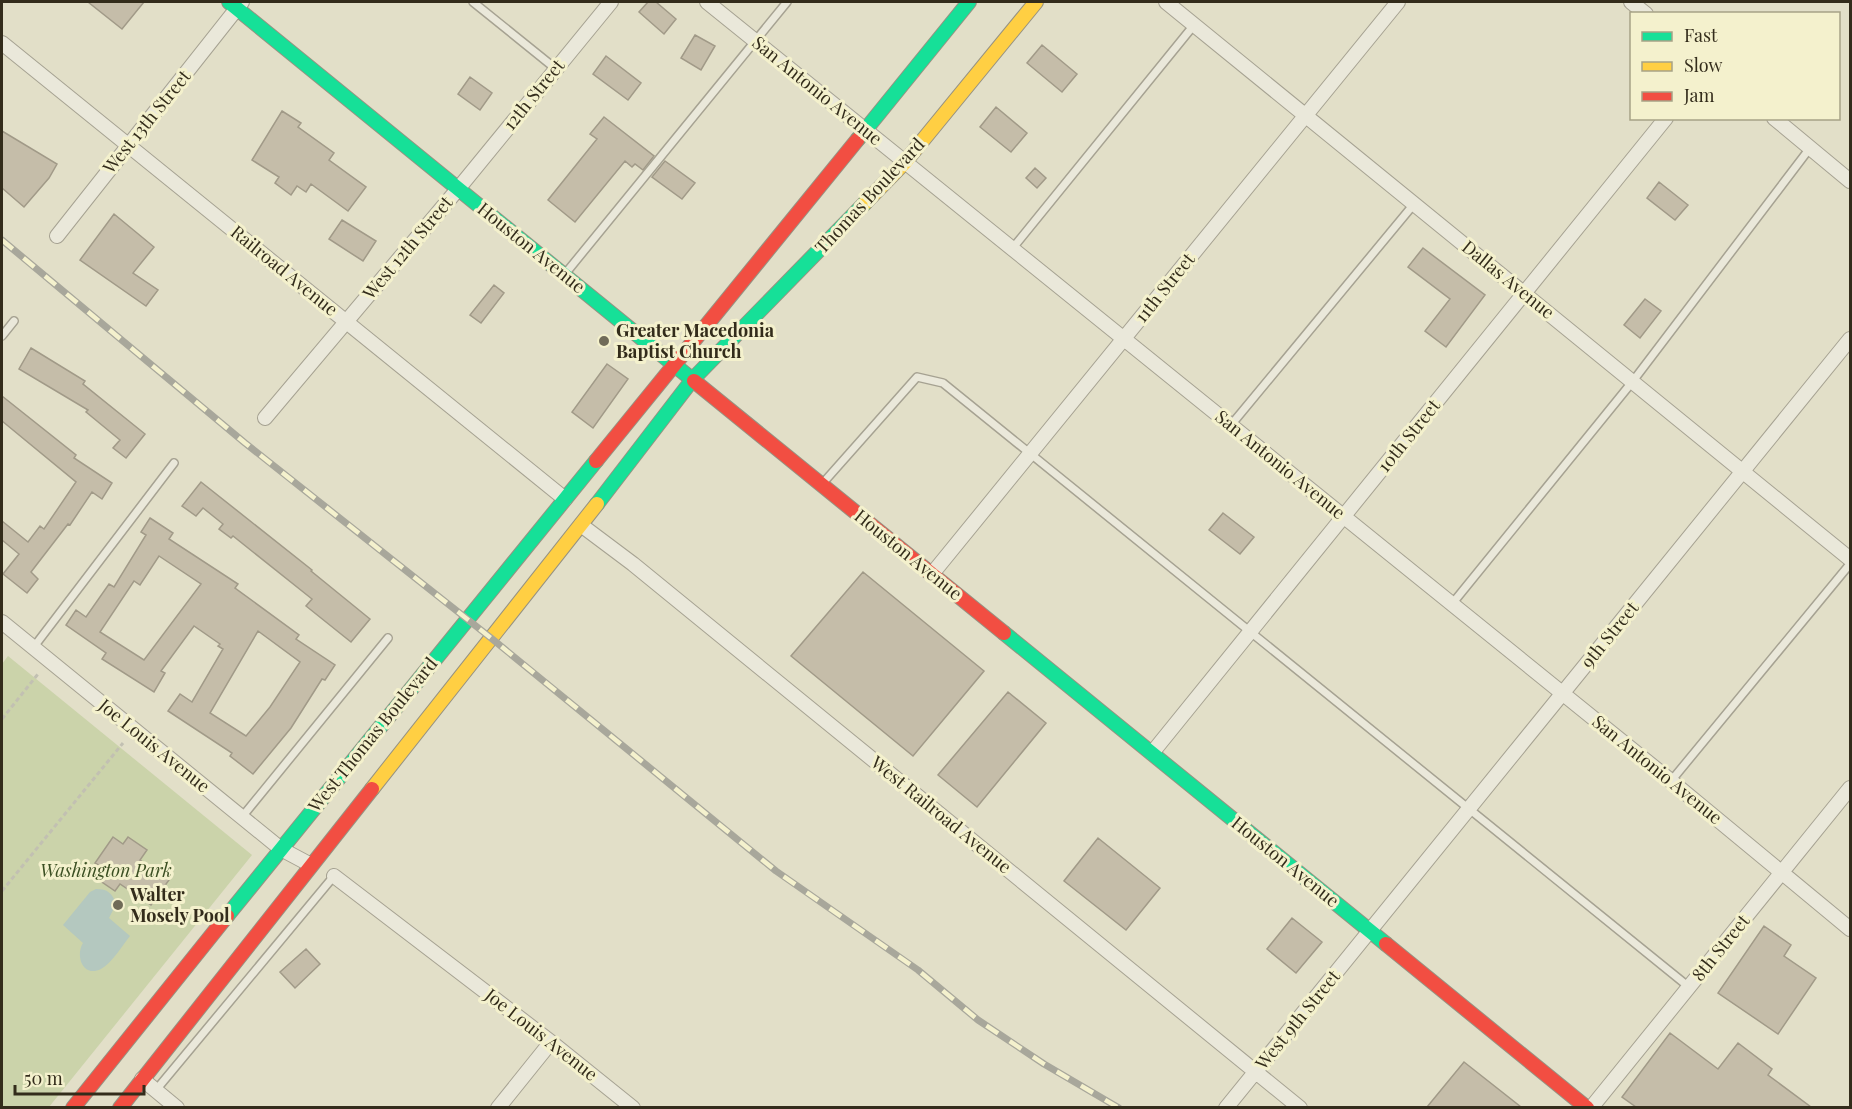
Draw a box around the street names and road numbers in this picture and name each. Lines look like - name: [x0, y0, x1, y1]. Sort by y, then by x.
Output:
- street label: San Antonio Avenue: [748, 30, 888, 150]
- street label: 12th Street: [497, 53, 570, 135]
- street label: West 13th Street: [96, 64, 196, 179]
- street label: Thomas Boulevard: [809, 132, 930, 258]
- street label: West 12th Street: [356, 190, 458, 305]
- street label: Houston Avenue: [473, 196, 590, 298]
- street label: Railroad Avenue: [226, 220, 343, 321]
- street label: Dallas Avenue: [1457, 235, 1560, 324]
- street label: 11th Street: [1129, 247, 1200, 327]
- street label: 10th Street: [1371, 393, 1445, 477]
- street label: San Antonio Avenue: [1211, 404, 1351, 524]
- street label: Houston Avenue: [850, 503, 967, 605]
- street label: 9th Street: [1575, 596, 1644, 673]
- street label: West Thomas Boulevard: [302, 652, 442, 818]
- street label: Joe Louis Avenue: [93, 692, 215, 797]
- street label: San Antonio Avenue: [1588, 709, 1728, 829]
- street label: West Railroad Avenue: [866, 750, 1017, 878]
- street label: Houston Avenue: [1227, 810, 1344, 912]
- street label: 8th Street: [1686, 909, 1755, 986]
- street label: West 9th Street: [1249, 964, 1345, 1075]
- street label: Joe Louis Avenue: [480, 982, 603, 1086]

